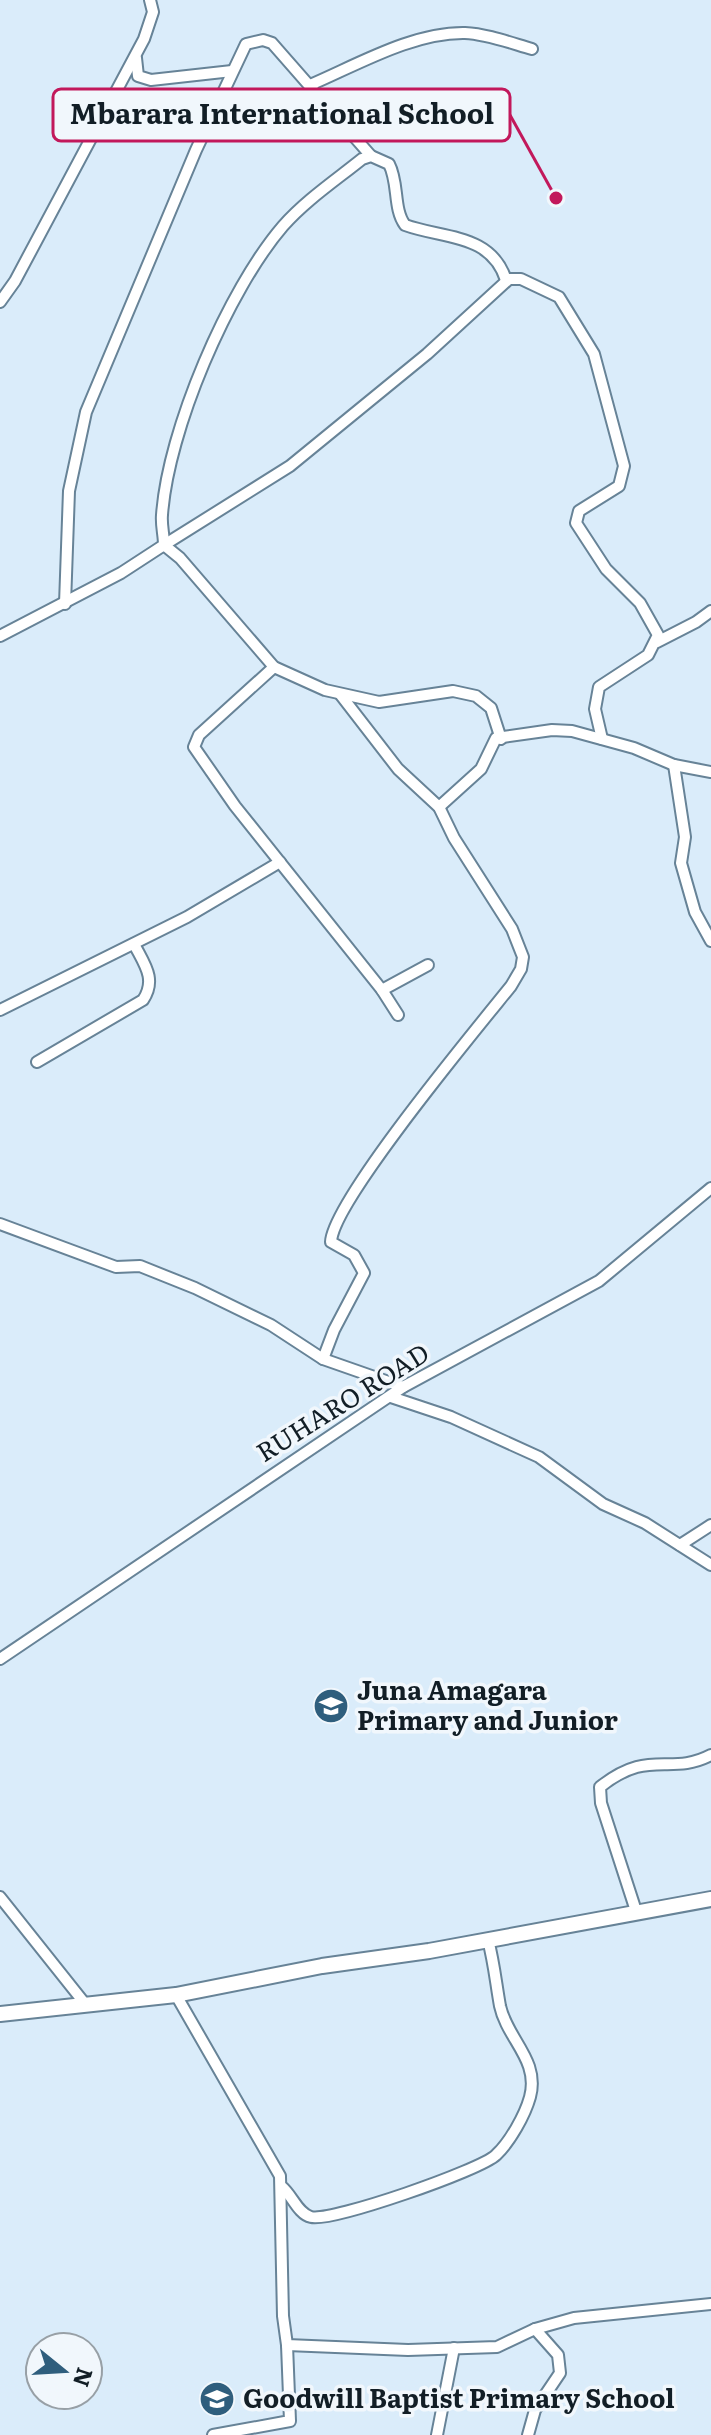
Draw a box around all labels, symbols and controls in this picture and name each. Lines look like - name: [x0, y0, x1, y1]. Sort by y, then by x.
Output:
- callout: Mbarara International School: [53, 89, 510, 141]
- text: Mbarara International School: [70, 91, 494, 133]
- street label: RUHARO ROAD: [248, 1332, 436, 1470]
- place label: Juna Amagara Primary and Junior: [357, 1669, 618, 1738]
- school or university icon: Juna Amagara Primary and Junior: [312, 1687, 350, 1725]
- north arrow: [24, 2331, 104, 2411]
- text: N: [66, 2364, 103, 2392]
- place label: Goodwill Baptist Primary School: [243, 2377, 675, 2416]
- school or university icon: Goodwill Baptist Primary School: [198, 2380, 236, 2418]

